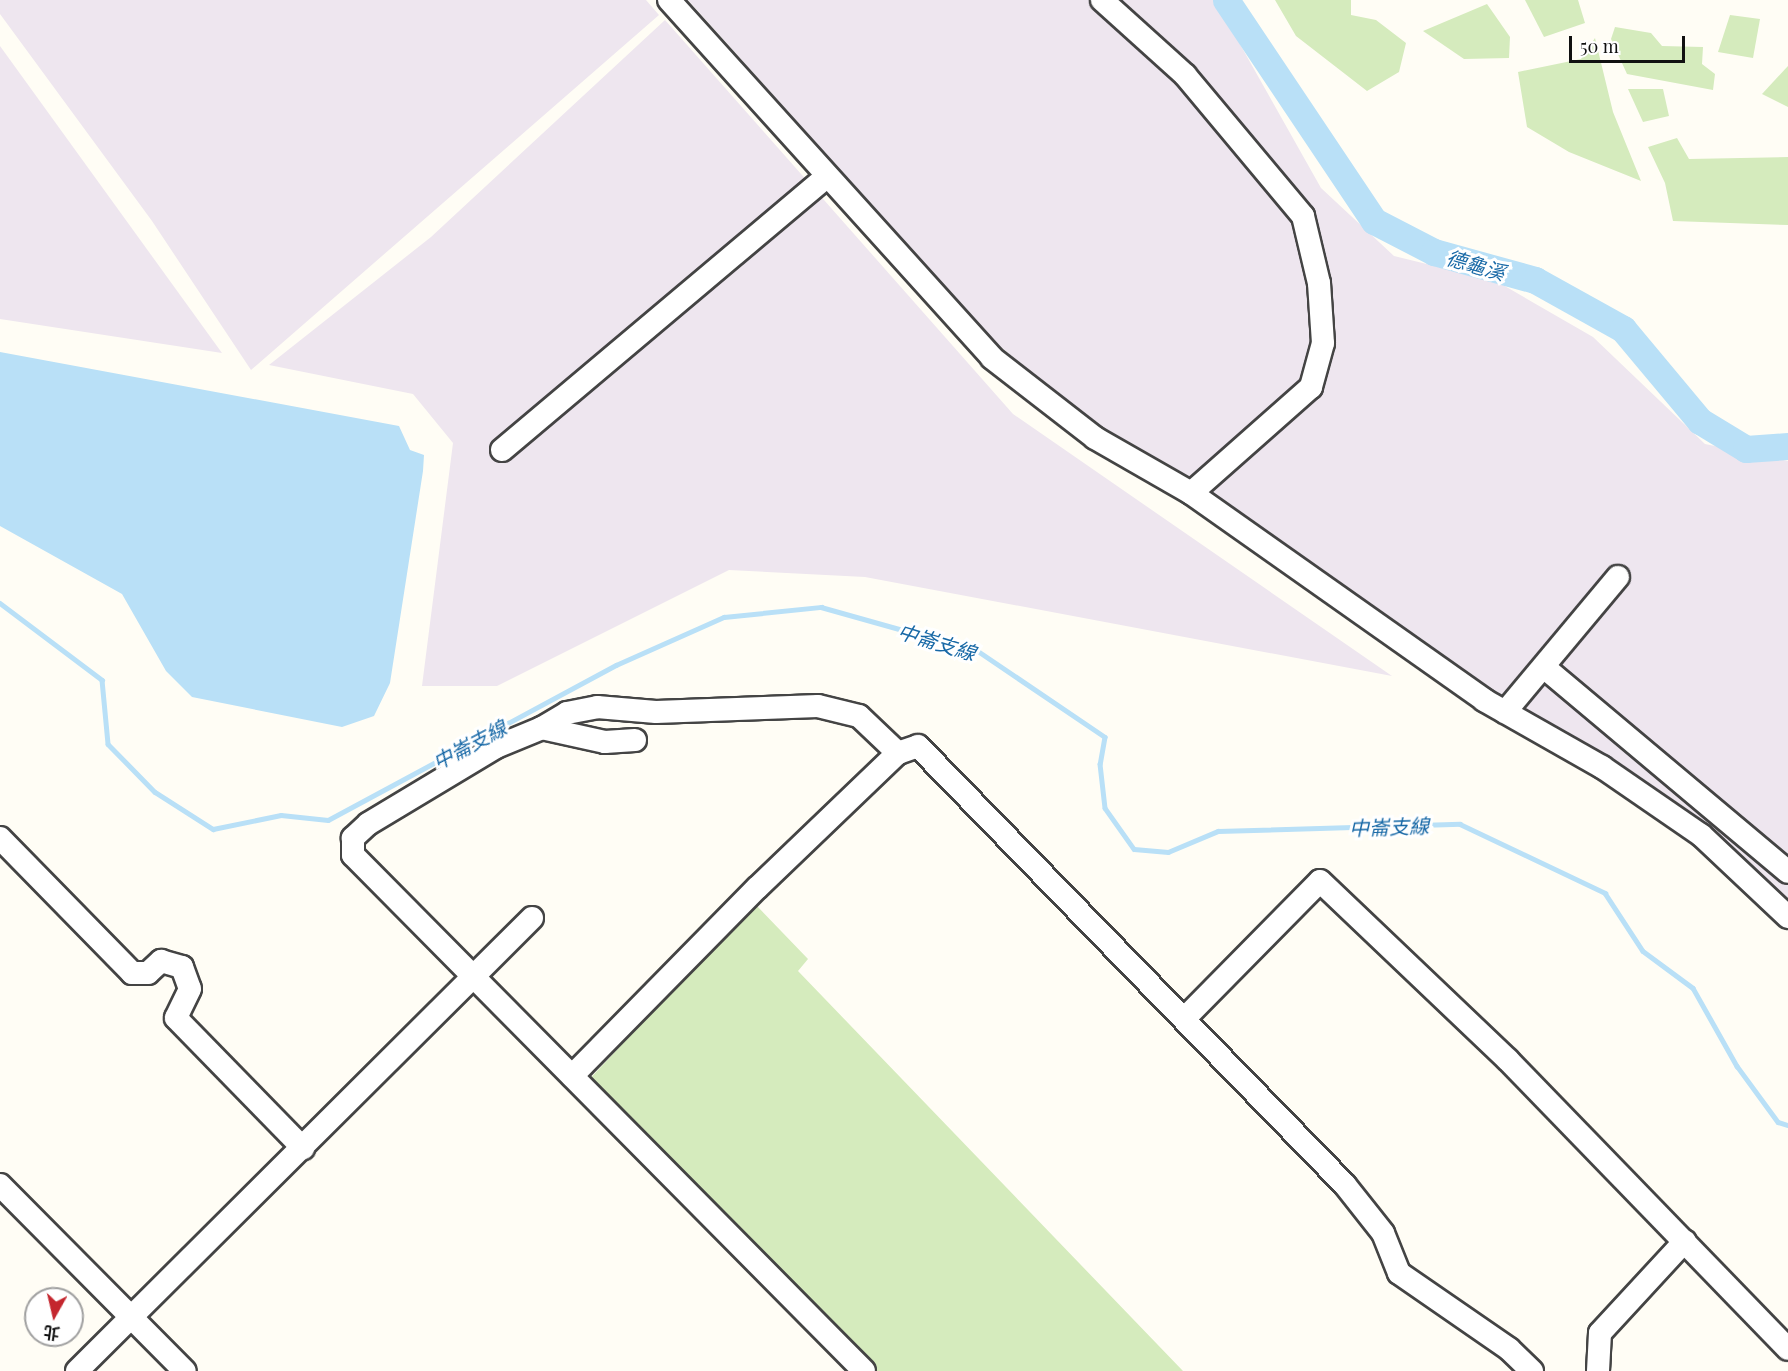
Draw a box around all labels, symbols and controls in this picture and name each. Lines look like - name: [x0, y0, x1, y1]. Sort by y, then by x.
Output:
- scale bar: [1572, 24, 1688, 62]
- text: 50 m: [1580, 34, 1619, 58]
- water label: 德龜溪: [1444, 244, 1508, 284]
- water label: 中崙支線: [895, 618, 979, 664]
- water label: 中崙支線: [428, 715, 510, 773]
- water label: 中崙支線: [1349, 813, 1429, 839]
- north arrow: [24, 1287, 84, 1347]
- text: 北: [42, 1322, 61, 1345]

